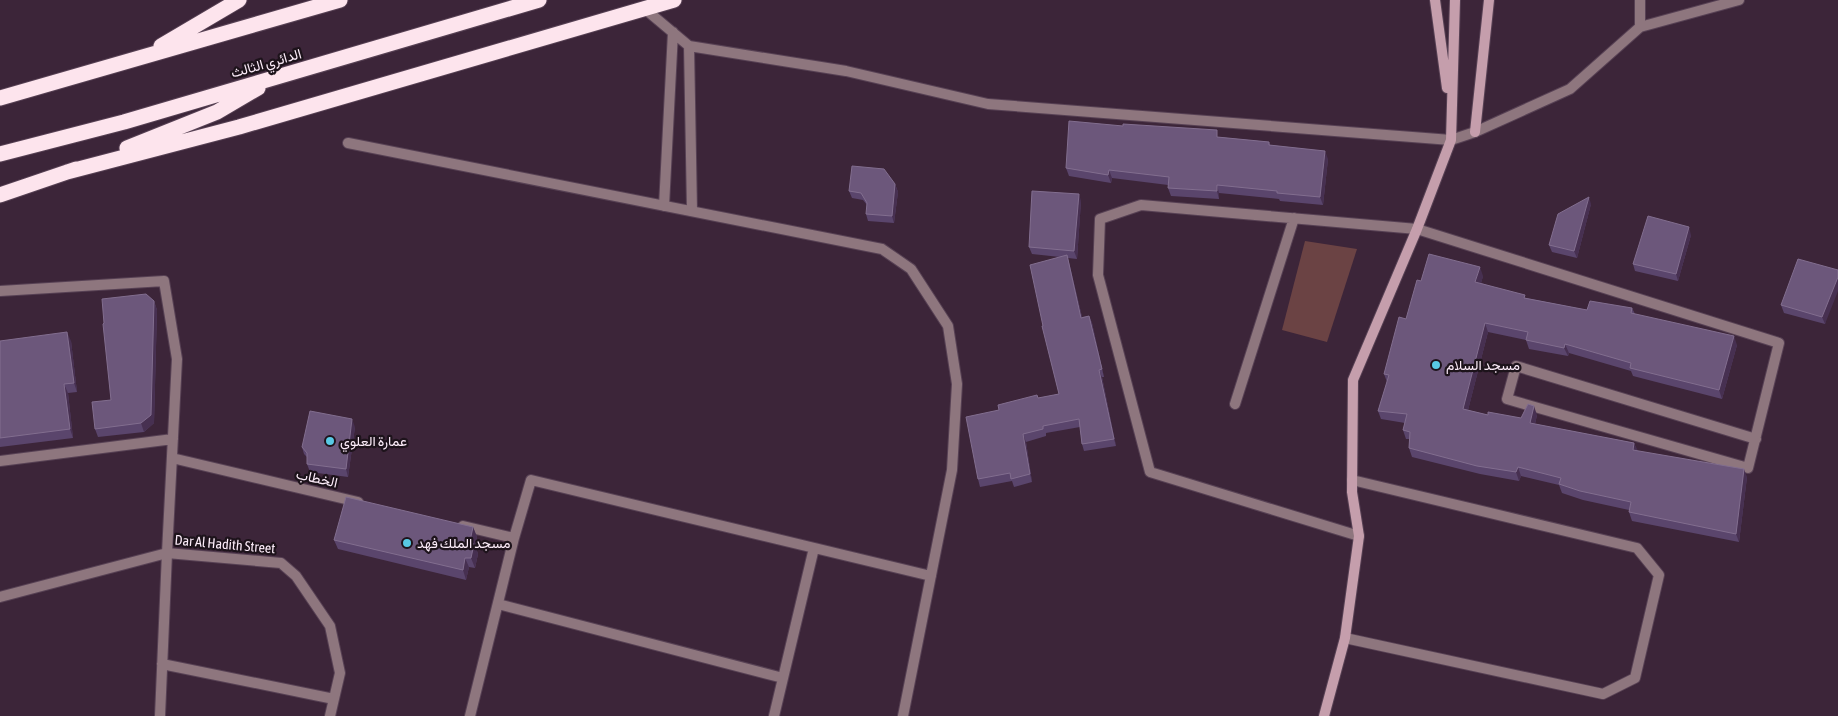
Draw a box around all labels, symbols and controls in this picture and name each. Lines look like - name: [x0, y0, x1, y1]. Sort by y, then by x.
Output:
- street label: الدائري الثالث: [229, 45, 304, 85]
- place label: مسجد السلام: [1446, 357, 1520, 374]
- marker: مسجد السلام: [1430, 359, 1442, 371]
- place label: عمارة العلوي: [340, 433, 407, 453]
- marker: عمارة العلوي: [324, 435, 336, 447]
- street label: الخطاب: [294, 465, 339, 492]
- street label: Dar Al Hadith Street: [174, 532, 276, 556]
- place label: مسجد الملك فهد: [417, 535, 510, 552]
- marker: مسجد الملك فهد: [401, 537, 413, 549]

